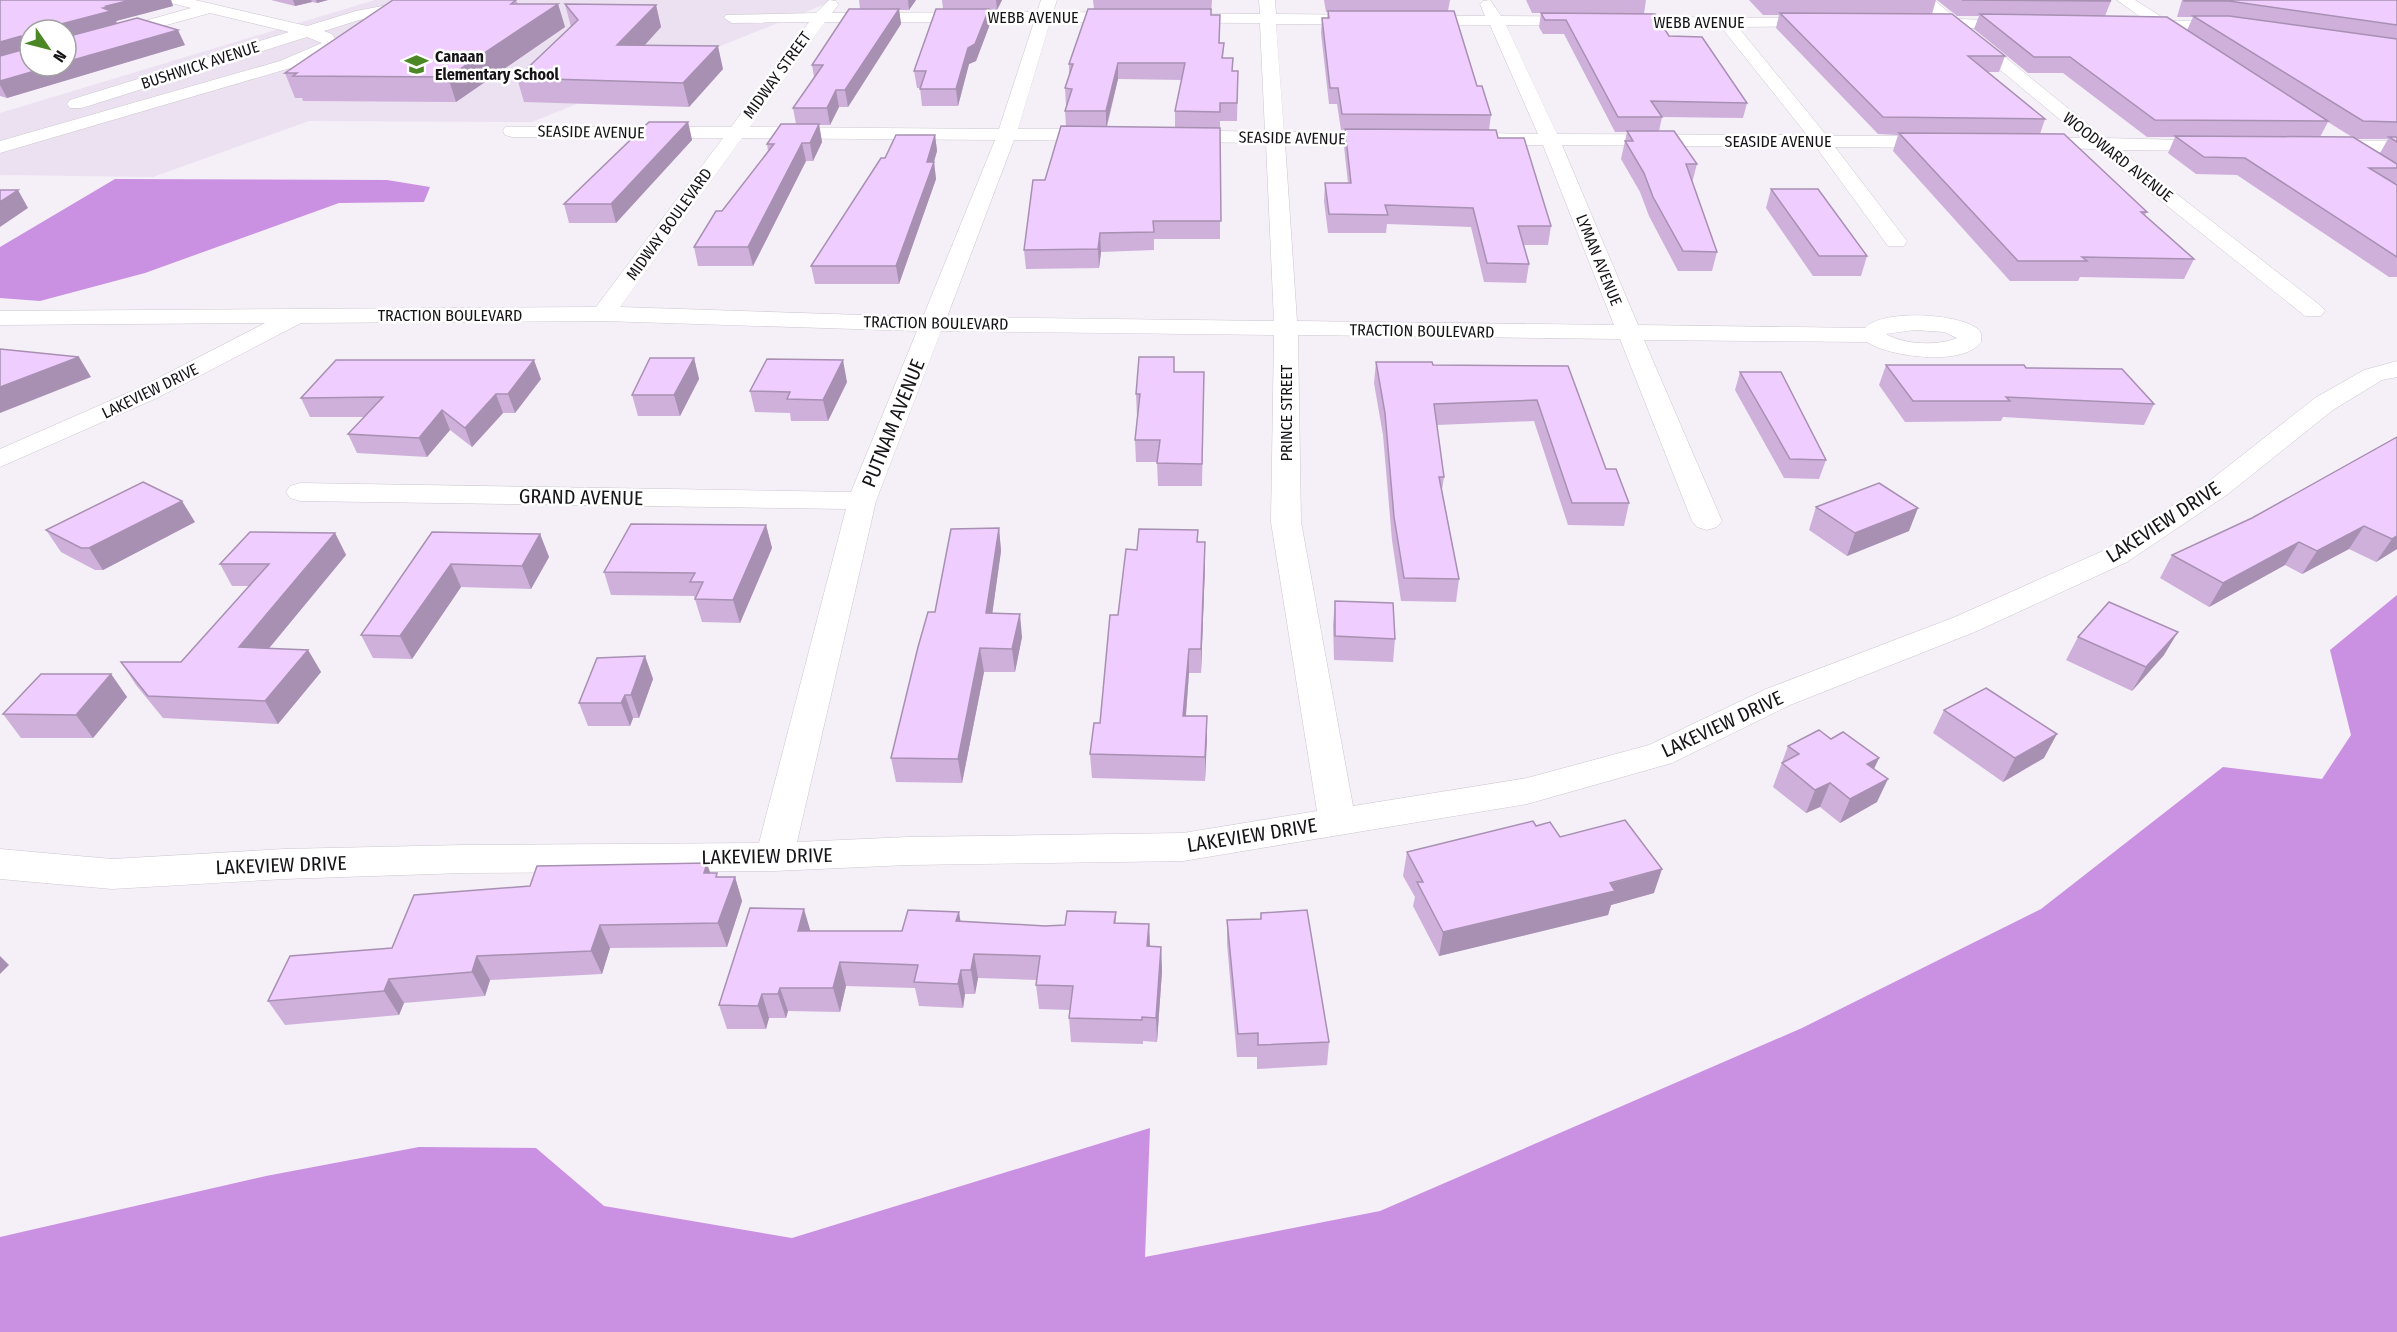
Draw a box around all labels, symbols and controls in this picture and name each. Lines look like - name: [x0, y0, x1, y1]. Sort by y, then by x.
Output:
- street label: WEBB AVENUE: [987, 8, 1079, 27]
- street label: WEBB AVENUE: [1653, 13, 1745, 32]
- north arrow: [18, 18, 78, 78]
- street label: MIDWAY STREET: [739, 28, 815, 122]
- street label: BUSHWICK AVENUE: [139, 37, 261, 93]
- text: N: [49, 47, 70, 66]
- place label: Canaan Elementary School: [435, 47, 560, 84]
- school or university icon: Canaan Elementary School: [404, 52, 430, 78]
- street label: WOODWARD AVENUE: [2059, 108, 2177, 206]
- street label: SEASIDE AVENUE: [537, 122, 645, 142]
- street label: SEASIDE AVENUE: [1238, 128, 1346, 148]
- street label: SEASIDE AVENUE: [1724, 132, 1832, 151]
- street label: MIDWAY BOULEVARD: [622, 164, 716, 284]
- street label: LYMAN AVENUE: [1572, 211, 1626, 309]
- street label: TRACTION BOULEVARD: [378, 306, 522, 325]
- street label: TRACTION BOULEVARD: [864, 312, 1008, 334]
- street label: TRACTION BOULEVARD: [1350, 320, 1494, 342]
- street label: PUTNAM AVENUE: [856, 355, 930, 491]
- street label: LAKEVIEW DRIVE: [99, 359, 201, 423]
- street label: PRINCE STREET: [1277, 364, 1296, 461]
- street label: LAKEVIEW DRIVE: [2101, 476, 2225, 568]
- street label: GRAND AVENUE: [519, 484, 643, 510]
- street label: LAKEVIEW DRIVE: [1658, 685, 1786, 763]
- street label: LAKEVIEW DRIVE: [1185, 813, 1319, 857]
- street label: LAKEVIEW DRIVE: [701, 843, 833, 869]
- street label: LAKEVIEW DRIVE: [215, 851, 347, 879]

